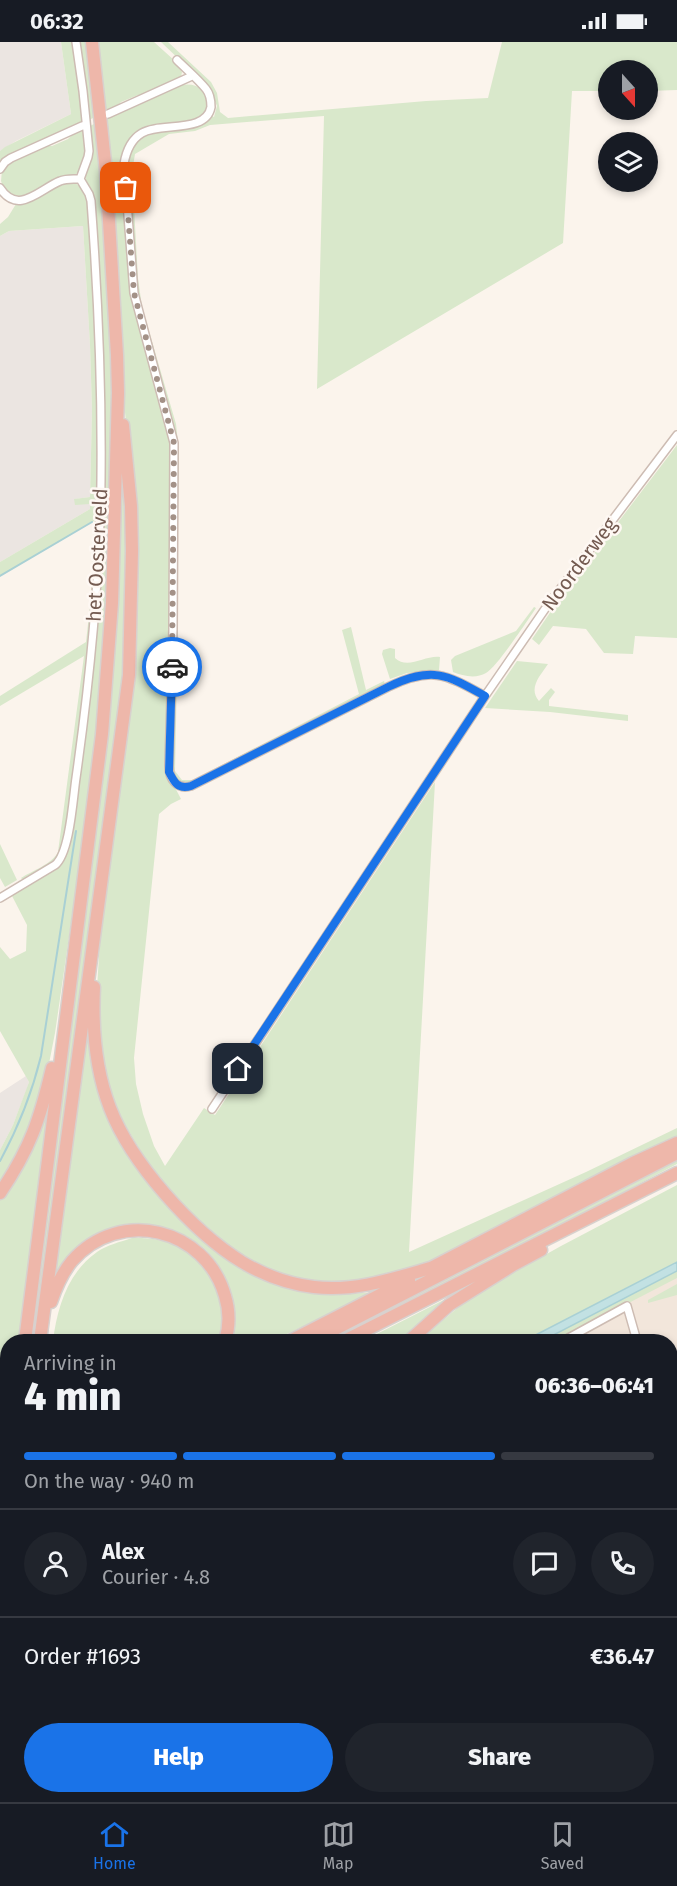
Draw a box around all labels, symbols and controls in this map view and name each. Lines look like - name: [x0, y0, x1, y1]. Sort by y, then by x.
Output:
- text: 06:32: [30, 8, 84, 35]
- north arrow: [598, 60, 658, 120]
- map controls: [598, 60, 658, 192]
- button: layers: [598, 132, 658, 192]
- pin: [100, 162, 151, 213]
- icon: bag: [109, 171, 142, 204]
- street label: het Oosterveld: [82, 488, 112, 622]
- street label: Noorderweg: [536, 512, 622, 615]
- courier: [142, 637, 202, 697]
- icon: car: [156, 651, 189, 684]
- pin: [212, 1043, 263, 1094]
- icon: home: [221, 1052, 254, 1085]
- text: Arriving in: [24, 1351, 117, 1375]
- text: 06:36–06:41: [535, 1372, 654, 1399]
- text: 4 min: [24, 1374, 122, 1420]
- text: On the way · 940 m: [24, 1469, 194, 1493]
- button: person: [24, 1532, 87, 1595]
- button: chat: [513, 1532, 576, 1595]
- button: phone: [591, 1532, 654, 1595]
- text: Alex: [102, 1538, 145, 1565]
- text: Courier · 4.8: [102, 1565, 210, 1589]
- text: Order #1693: [24, 1643, 141, 1670]
- text: €36.47: [590, 1643, 654, 1670]
- button: Help: [24, 1723, 333, 1792]
- button: Share: [345, 1723, 654, 1792]
- tab: Home: [93, 1818, 136, 1873]
- tab: Map: [322, 1818, 355, 1873]
- tab: Saved: [541, 1818, 584, 1873]

